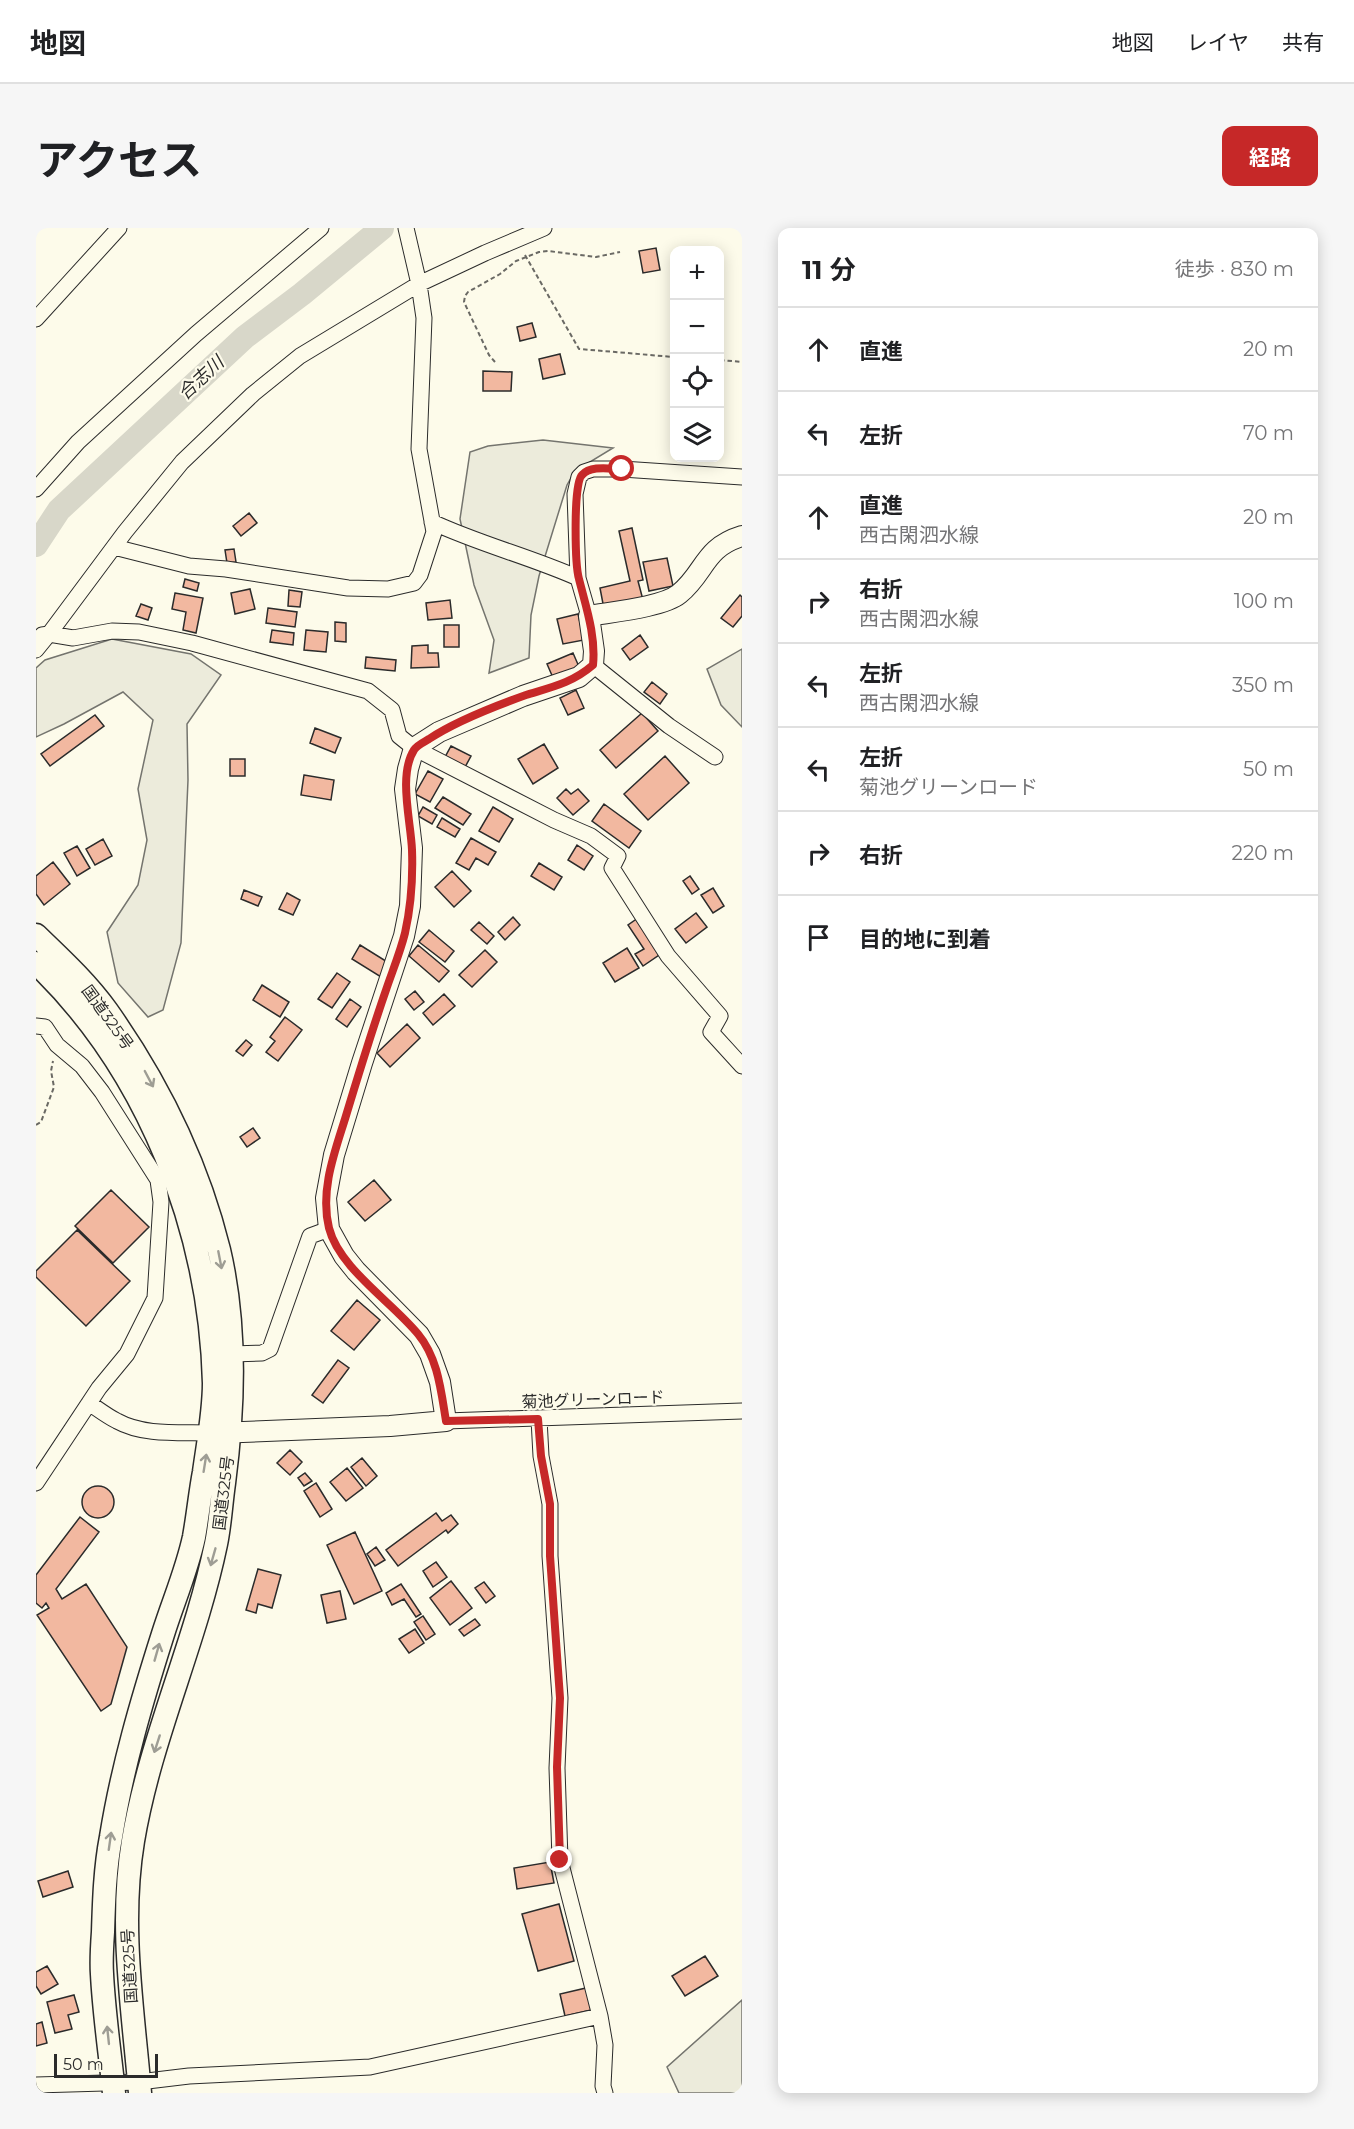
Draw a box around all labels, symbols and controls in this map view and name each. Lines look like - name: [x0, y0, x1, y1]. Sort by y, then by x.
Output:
- text: 地図: [30, 26, 86, 60]
- text: 地図: [1112, 30, 1154, 55]
- text: レイヤ: [1187, 30, 1249, 55]
- text: 共有: [1282, 30, 1324, 55]
- button: 経路: [1222, 126, 1318, 186]
- text: アクセス: [36, 134, 202, 186]
- map controls: [670, 246, 724, 462]
- button: +: [670, 246, 724, 300]
- text: 11 分: [802, 254, 856, 286]
- text: 徒歩 · 830 m: [1175, 257, 1294, 281]
- button: −: [670, 300, 724, 354]
- icon: ahead: [802, 333, 835, 366]
- text: 20 m: [1243, 337, 1294, 361]
- text: 直進: [859, 338, 903, 365]
- water label: 合志川: [174, 350, 230, 404]
- button: locate: [670, 354, 724, 408]
- button: layers: [670, 408, 724, 462]
- icon: left: [802, 417, 835, 450]
- text: 70 m: [1243, 421, 1294, 445]
- text: 左折: [859, 422, 903, 449]
- route start: [608, 455, 634, 481]
- text: 直進: [859, 492, 903, 519]
- icon: ahead: [802, 501, 835, 534]
- text: 20 m: [1243, 505, 1294, 529]
- text: 西古閑泗水線: [859, 523, 979, 547]
- text: 右折: [859, 576, 903, 603]
- icon: right: [802, 585, 835, 618]
- text: 100 m: [1234, 589, 1294, 613]
- text: 西古閑泗水線: [859, 607, 979, 631]
- text: 左折: [859, 660, 903, 687]
- icon: left: [802, 669, 835, 702]
- text: 350 m: [1232, 673, 1294, 697]
- text: 西古閑泗水線: [859, 691, 979, 715]
- text: 左折: [859, 744, 903, 771]
- icon: left: [802, 753, 835, 786]
- text: 50 m: [1243, 757, 1294, 781]
- text: 菊池グリーンロード: [859, 775, 1038, 799]
- icon: right: [802, 837, 835, 870]
- text: 220 m: [1232, 841, 1294, 865]
- text: 右折: [859, 842, 903, 869]
- icon: arrive: [802, 921, 835, 954]
- text: 目的地に到着: [859, 926, 991, 953]
- street label: 国道325号: [78, 981, 137, 1053]
- one-way arrow: [143, 1070, 155, 1087]
- one-way arrow: [215, 1249, 226, 1269]
- street label: 菊池グリーンロード: [521, 1388, 665, 1411]
- one-way arrow: [200, 1454, 211, 1473]
- street label: 国道325号: [209, 1455, 238, 1531]
- one-way arrow: [206, 1548, 218, 1567]
- one-way arrow: [152, 1643, 164, 1662]
- one-way arrow: [150, 1734, 161, 1753]
- one-way arrow: [105, 1831, 116, 1851]
- route end: [546, 1846, 572, 1872]
- street label: 国道325号: [118, 1928, 141, 2004]
- one-way arrow: [102, 2025, 113, 2045]
- scale bar: [54, 2051, 158, 2078]
- text: 50 m: [63, 2055, 104, 2074]

